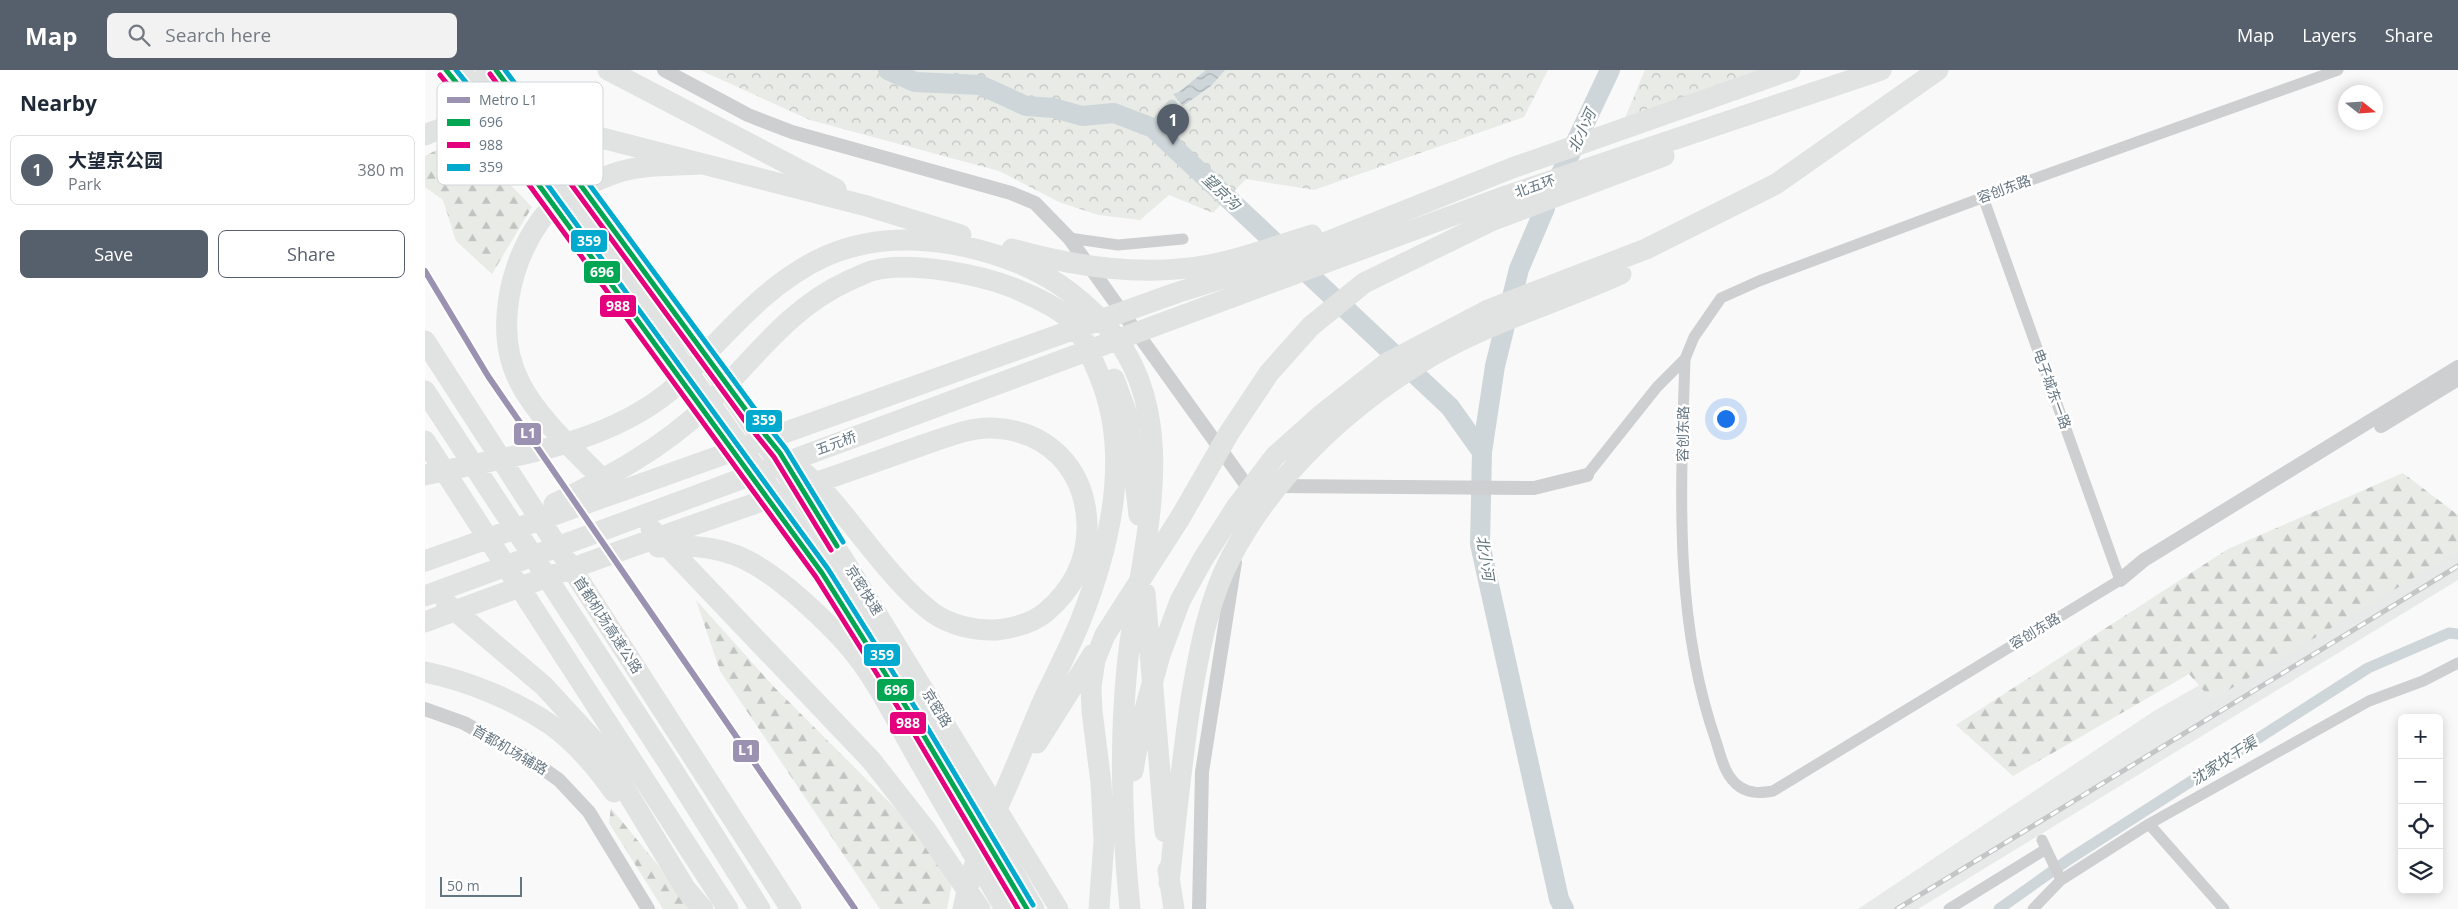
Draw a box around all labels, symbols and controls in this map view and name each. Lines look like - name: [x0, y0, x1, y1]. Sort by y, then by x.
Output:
- search box: [107, 13, 457, 58]
- text: Map: [25, 19, 77, 52]
- icon: search: [125, 21, 153, 49]
- text: Search here: [165, 22, 271, 48]
- text: Map: [2237, 23, 2274, 47]
- text: Layers: [2302, 23, 2357, 47]
- text: Share: [2385, 23, 2433, 47]
- legend: [437, 82, 603, 185]
- north arrow: [2338, 85, 2383, 130]
- text: Nearby: [20, 89, 97, 117]
- text: Metro L1: [479, 90, 538, 109]
- water label: 北小河: [1563, 103, 1601, 155]
- pin: 1: [1157, 104, 1189, 145]
- text: 696: [479, 112, 503, 131]
- text: 988: [479, 135, 503, 154]
- text: 大望京公园: [68, 147, 163, 173]
- text: 359: [479, 157, 503, 176]
- text: 1: [32, 159, 42, 181]
- text: 380 m: [358, 159, 404, 181]
- water label: 望京沟: [1198, 169, 1246, 215]
- street label: 北五环: [1512, 170, 1558, 201]
- street label: 容创东路: [1974, 170, 2033, 207]
- text: Park: [68, 173, 101, 195]
- line badge: 359: [570, 229, 608, 253]
- button: Save: [20, 230, 208, 278]
- button: Share: [218, 230, 405, 278]
- text: 359: [577, 231, 601, 250]
- line badge: 696: [583, 260, 621, 284]
- text: 696: [590, 262, 614, 281]
- line badge: 988: [599, 294, 637, 318]
- text: 988: [606, 296, 630, 315]
- street label: 电子城东一路: [2029, 346, 2076, 432]
- street label: 容创东路: [1673, 406, 1692, 462]
- your location: [1713, 406, 1739, 432]
- line badge: 359: [745, 409, 783, 433]
- text: 359: [752, 410, 776, 429]
- line badge: L1: [513, 422, 542, 446]
- text: L1: [520, 423, 536, 442]
- street label: 五元桥: [813, 426, 859, 459]
- water label: 北小河: [1473, 534, 1500, 585]
- street label: 京密快速: [842, 561, 887, 619]
- street label: 首都机场高速公路: [570, 573, 647, 677]
- street label: 容创东路: [2006, 608, 2064, 653]
- line badge: 359: [863, 643, 901, 667]
- text: 359: [870, 645, 894, 664]
- line badge: 696: [876, 678, 915, 702]
- text: 696: [884, 680, 908, 699]
- street label: 京密路: [918, 685, 957, 731]
- line badge: 988: [889, 711, 927, 735]
- text: 988: [896, 713, 920, 732]
- map controls: [2398, 714, 2443, 894]
- button: +: [2398, 714, 2443, 759]
- street label: 首都机场辅路: [469, 720, 551, 779]
- water label: 沈家坟干渠: [2187, 730, 2262, 789]
- line badge: L1: [732, 739, 760, 763]
- text: L1: [738, 740, 754, 759]
- button: −: [2398, 759, 2443, 804]
- button: locate: [2398, 804, 2443, 849]
- button: layers: [2398, 849, 2443, 894]
- scale bar: [440, 874, 523, 897]
- text: 50 m: [447, 876, 480, 895]

